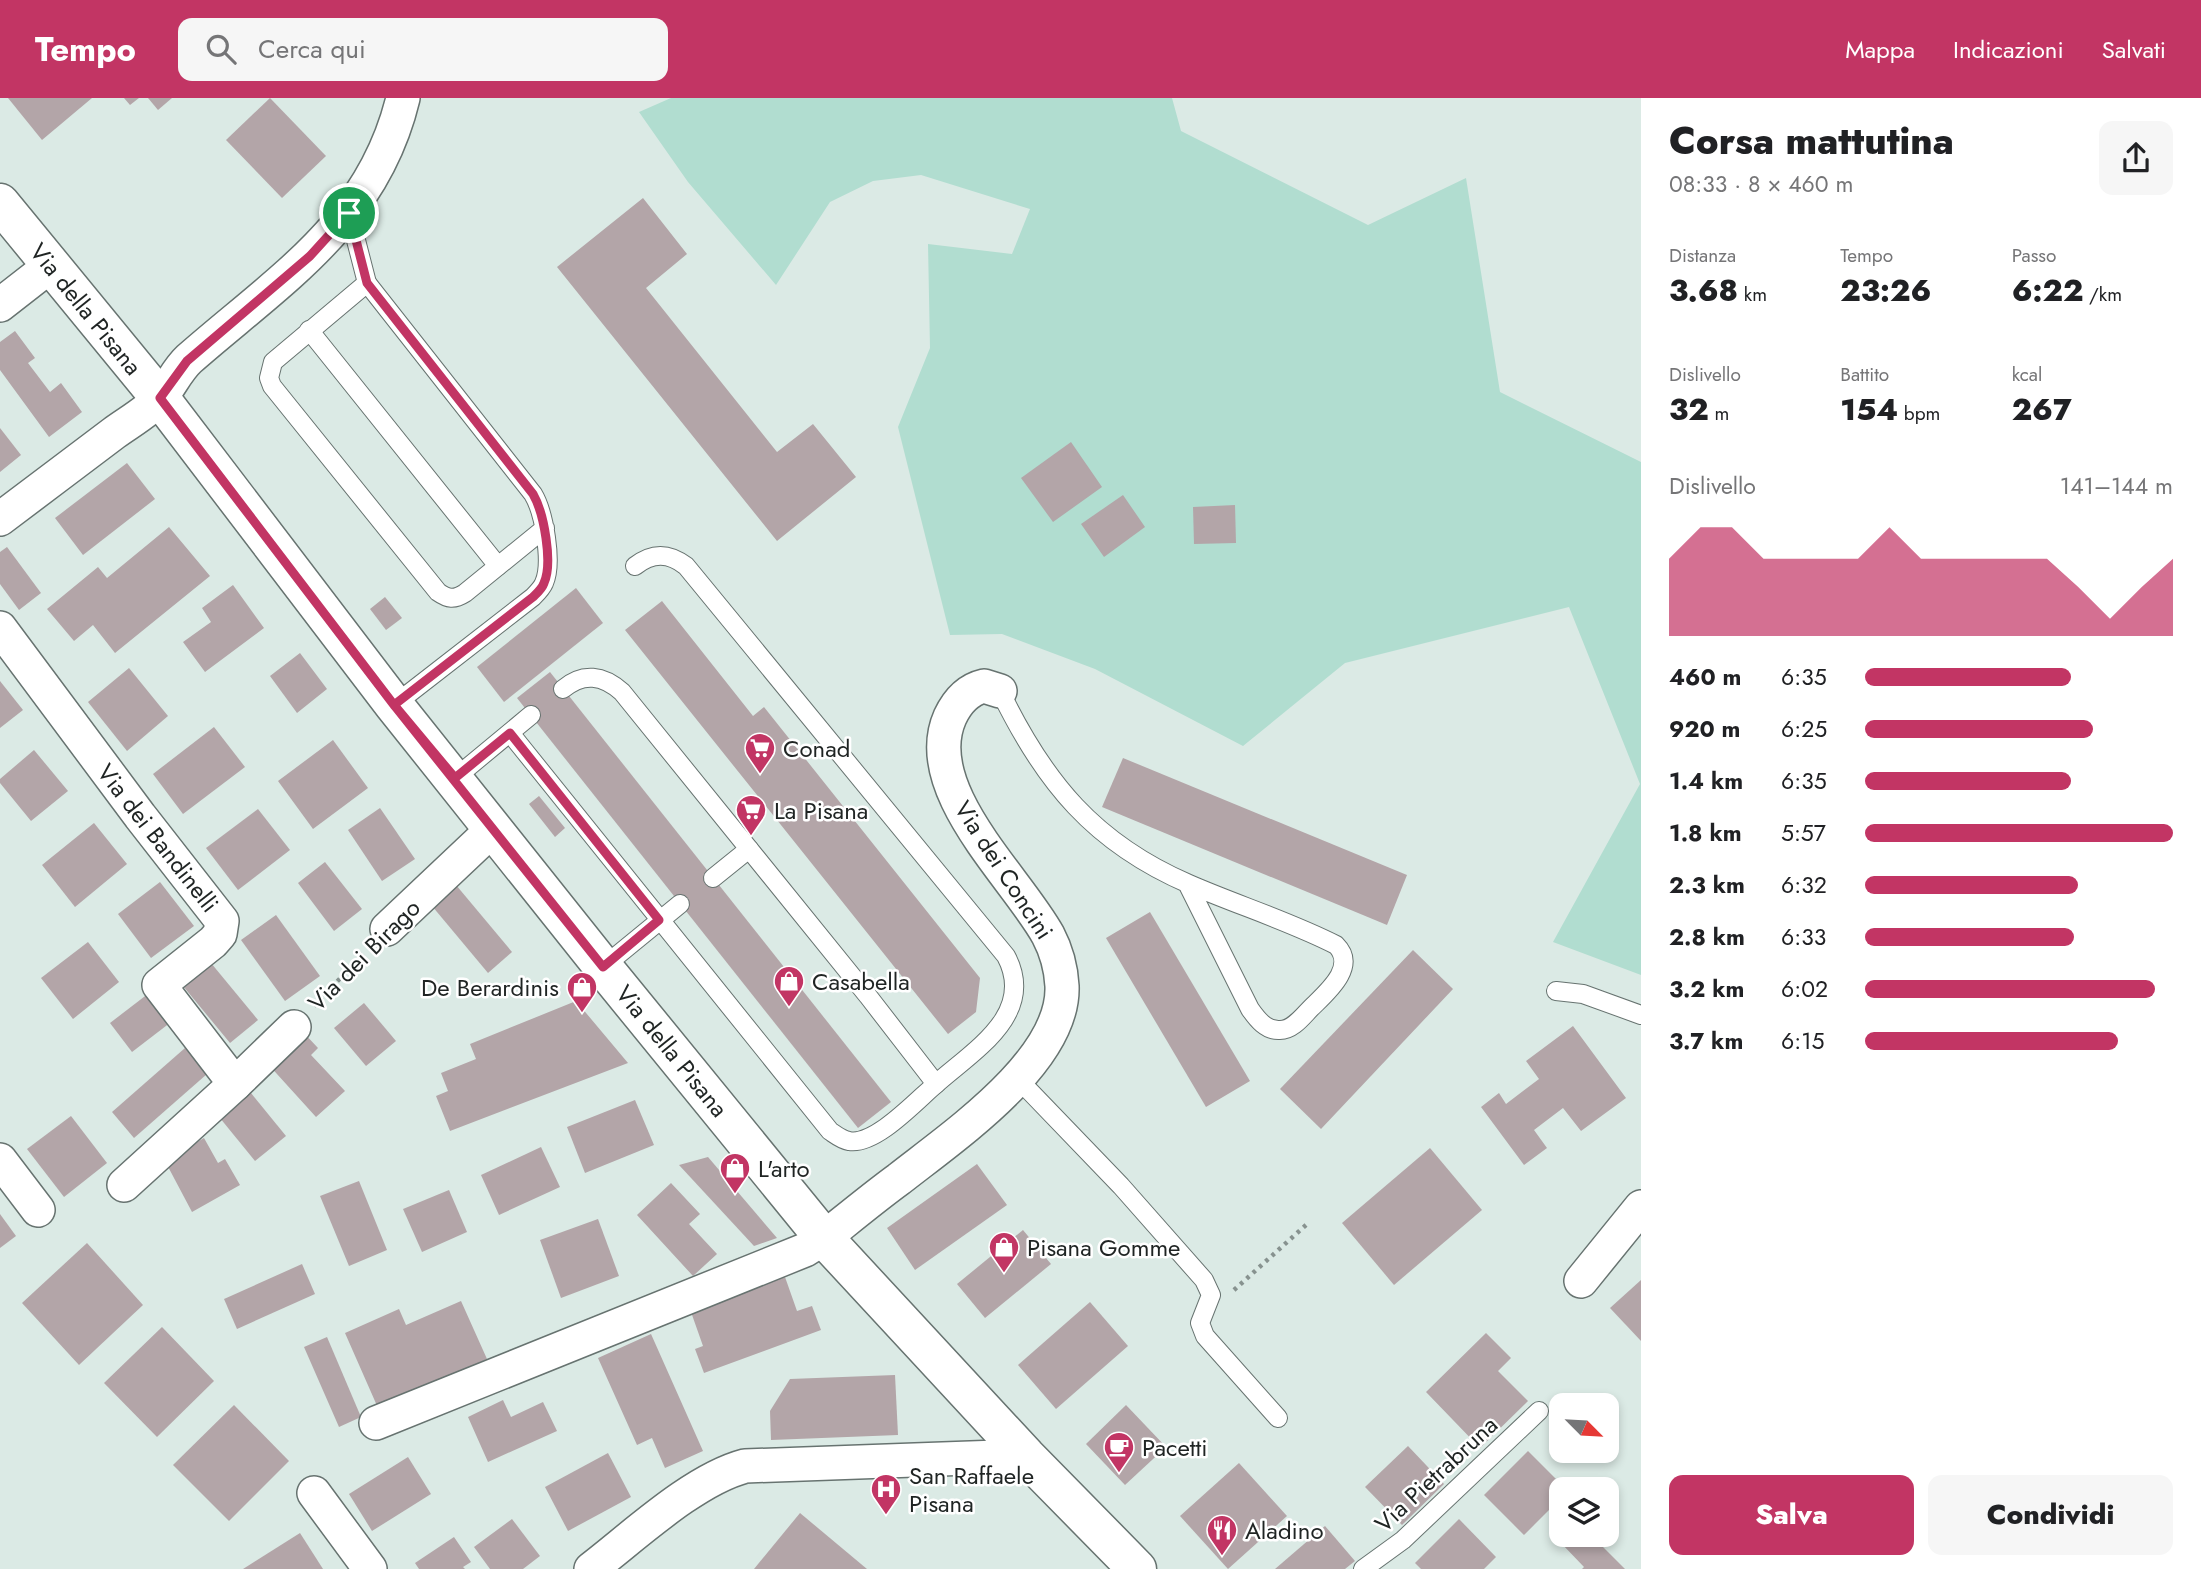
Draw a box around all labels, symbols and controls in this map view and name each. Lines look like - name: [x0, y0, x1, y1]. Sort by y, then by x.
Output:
- search box: [178, 18, 668, 81]
- text: Tempo: [35, 26, 136, 73]
- icon: search: [202, 30, 240, 68]
- text: Cerca qui: [258, 30, 366, 68]
- text: Mappa: [1845, 32, 1915, 67]
- text: Indicazioni: [1953, 32, 2064, 67]
- text: Salvati: [2102, 32, 2166, 67]
- text: Corsa mattutina: [1669, 113, 1954, 168]
- button: share: [2099, 121, 2173, 195]
- text: 08:33 · 8 × 460 m: [1669, 167, 1853, 201]
- pin: [319, 183, 379, 243]
- icon: arrive: [330, 194, 368, 232]
- street label: Via della Pisana: [22, 235, 150, 383]
- text: Distanza: [1669, 242, 1736, 269]
- text: Tempo: [1840, 242, 1893, 269]
- text: Passo: [2012, 242, 2056, 269]
- text: 3.68: [1669, 269, 1738, 312]
- text: 23:26: [1840, 269, 1931, 312]
- text: 6:22: [2012, 269, 2083, 312]
- text: km: [1738, 281, 1767, 308]
- text: /km: [2083, 281, 2122, 308]
- text: Dislivello: [1669, 361, 1741, 388]
- text: Battito: [1840, 361, 1889, 388]
- text: kcal: [2012, 361, 2042, 388]
- text: 32: [1669, 388, 1709, 431]
- text: 154: [1840, 388, 1898, 431]
- text: 267: [2012, 388, 2072, 431]
- text: m: [1709, 400, 1729, 427]
- text: bpm: [1898, 400, 1940, 427]
- text: Dislivello: [1669, 469, 1756, 503]
- text: 141–144 m: [2060, 469, 2173, 503]
- text: 460 m: [1669, 660, 1741, 694]
- text: 6:35: [1781, 660, 1827, 694]
- text: 920 m: [1669, 712, 1740, 746]
- text: 6:25: [1781, 712, 1827, 746]
- supermarket icon: Conad: [743, 731, 777, 775]
- place label: Conad: [783, 731, 850, 766]
- street label: Via dei Bandinelli: [89, 756, 227, 920]
- text: 1.4 km: [1669, 764, 1743, 798]
- text: 6:35: [1781, 764, 1827, 798]
- supermarket icon: La Pisana: [734, 793, 768, 837]
- place label: La Pisana: [774, 793, 868, 828]
- street label: Via dei Concini: [946, 794, 1062, 946]
- text: 1.8 km: [1669, 816, 1742, 850]
- text: 5:57: [1781, 816, 1826, 850]
- text: 2.3 km: [1669, 868, 1745, 902]
- text: 6:32: [1781, 868, 1827, 902]
- street label: Via dei Birago: [300, 891, 428, 1019]
- text: 2.8 km: [1669, 920, 1745, 954]
- text: 6:33: [1781, 920, 1826, 954]
- shop icon: Casabella: [772, 964, 806, 1008]
- place label: Casabella: [812, 964, 910, 999]
- place label: De Berardinis: [421, 970, 559, 1005]
- shop icon: De Berardinis: [565, 970, 599, 1014]
- text: 3.2 km: [1669, 972, 1744, 1006]
- text: 6:02: [1781, 972, 1828, 1006]
- street label: Via della Pisana: [608, 977, 736, 1125]
- text: 3.7 km: [1669, 1024, 1743, 1058]
- text: 6:15: [1781, 1024, 1824, 1058]
- shop icon: L'arto: [718, 1151, 752, 1195]
- place label: L'arto: [758, 1151, 810, 1186]
- shop icon: Pisana Gomme: [987, 1230, 1021, 1274]
- place label: Pisana Gomme: [1027, 1230, 1180, 1265]
- north arrow: [1549, 1393, 1619, 1463]
- map controls: [1549, 1393, 1619, 1547]
- street label: Via Pietrabruna: [1367, 1408, 1505, 1540]
- cafe icon: Pacetti: [1102, 1430, 1136, 1474]
- place label: Pacetti: [1142, 1430, 1208, 1465]
- place label: San Raffaele Pisana: [909, 1458, 1034, 1521]
- hospital icon: San Raffaele Pisana: [869, 1472, 903, 1516]
- button: Salva: [1669, 1475, 1914, 1555]
- button: Condividi: [1928, 1475, 2173, 1555]
- button: layers: [1549, 1477, 1619, 1547]
- restaurant icon: Aladino: [1205, 1513, 1239, 1557]
- place label: Aladino: [1245, 1513, 1324, 1548]

